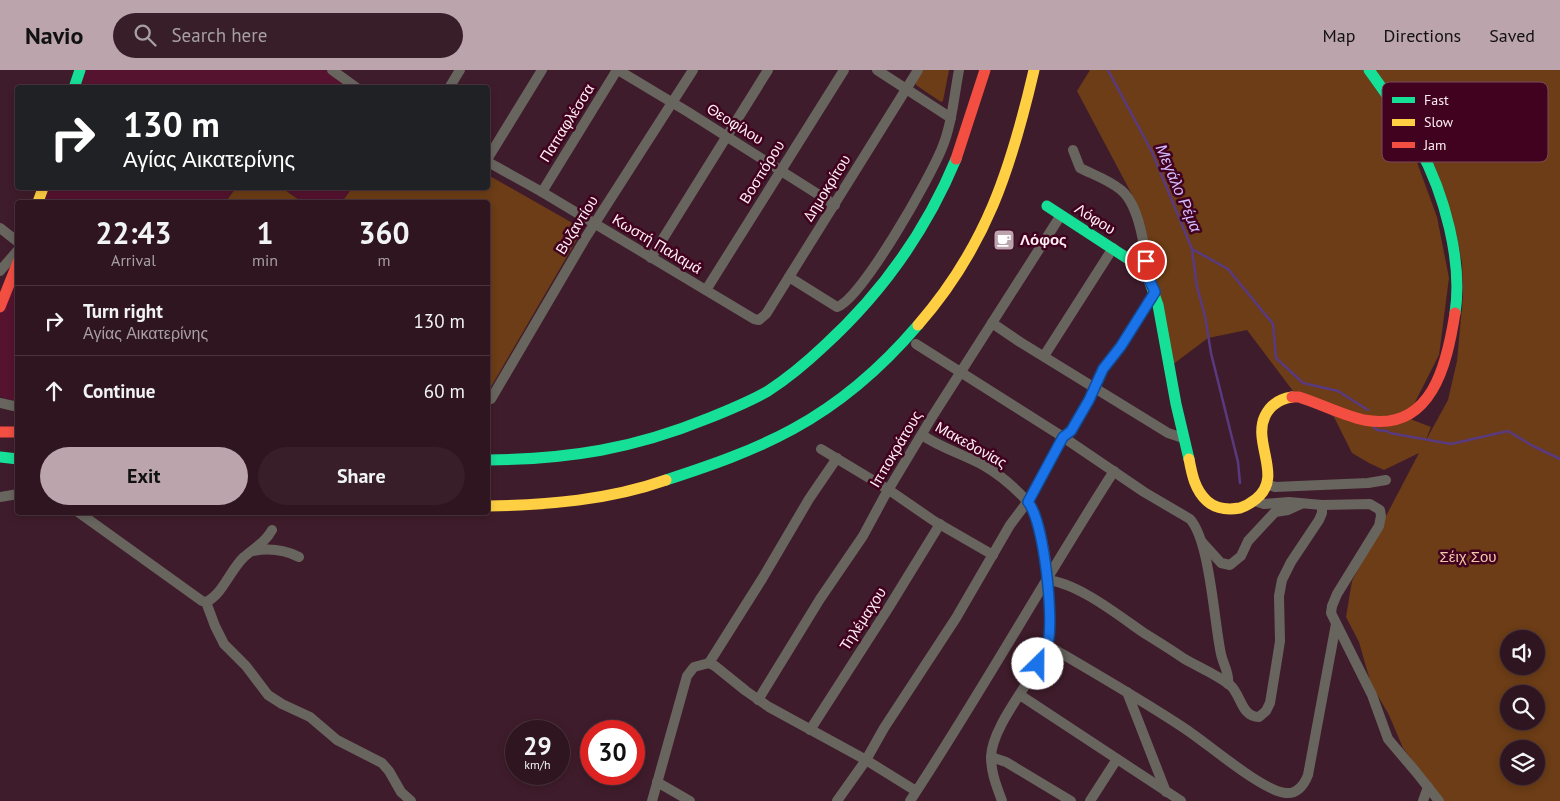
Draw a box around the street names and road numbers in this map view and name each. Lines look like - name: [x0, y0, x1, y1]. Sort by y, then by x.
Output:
- street label: Παπαφλέσσα: [535, 80, 598, 165]
- street label: Θεοφίλου: [703, 99, 767, 148]
- street label: Βοσπόρου: [735, 137, 788, 207]
- street label: Δημοκρίτου: [799, 151, 855, 225]
- street label: Βυζαντίου: [551, 192, 602, 258]
- street label: Λόφου: [1071, 199, 1119, 238]
- street label: Κωστή Παλαμά: [609, 209, 706, 278]
- street label: Ιπποκράτους: [865, 407, 926, 491]
- street label: Μακεδονίας: [932, 417, 1010, 472]
- street label: Τηλέμαχου: [835, 584, 890, 654]

